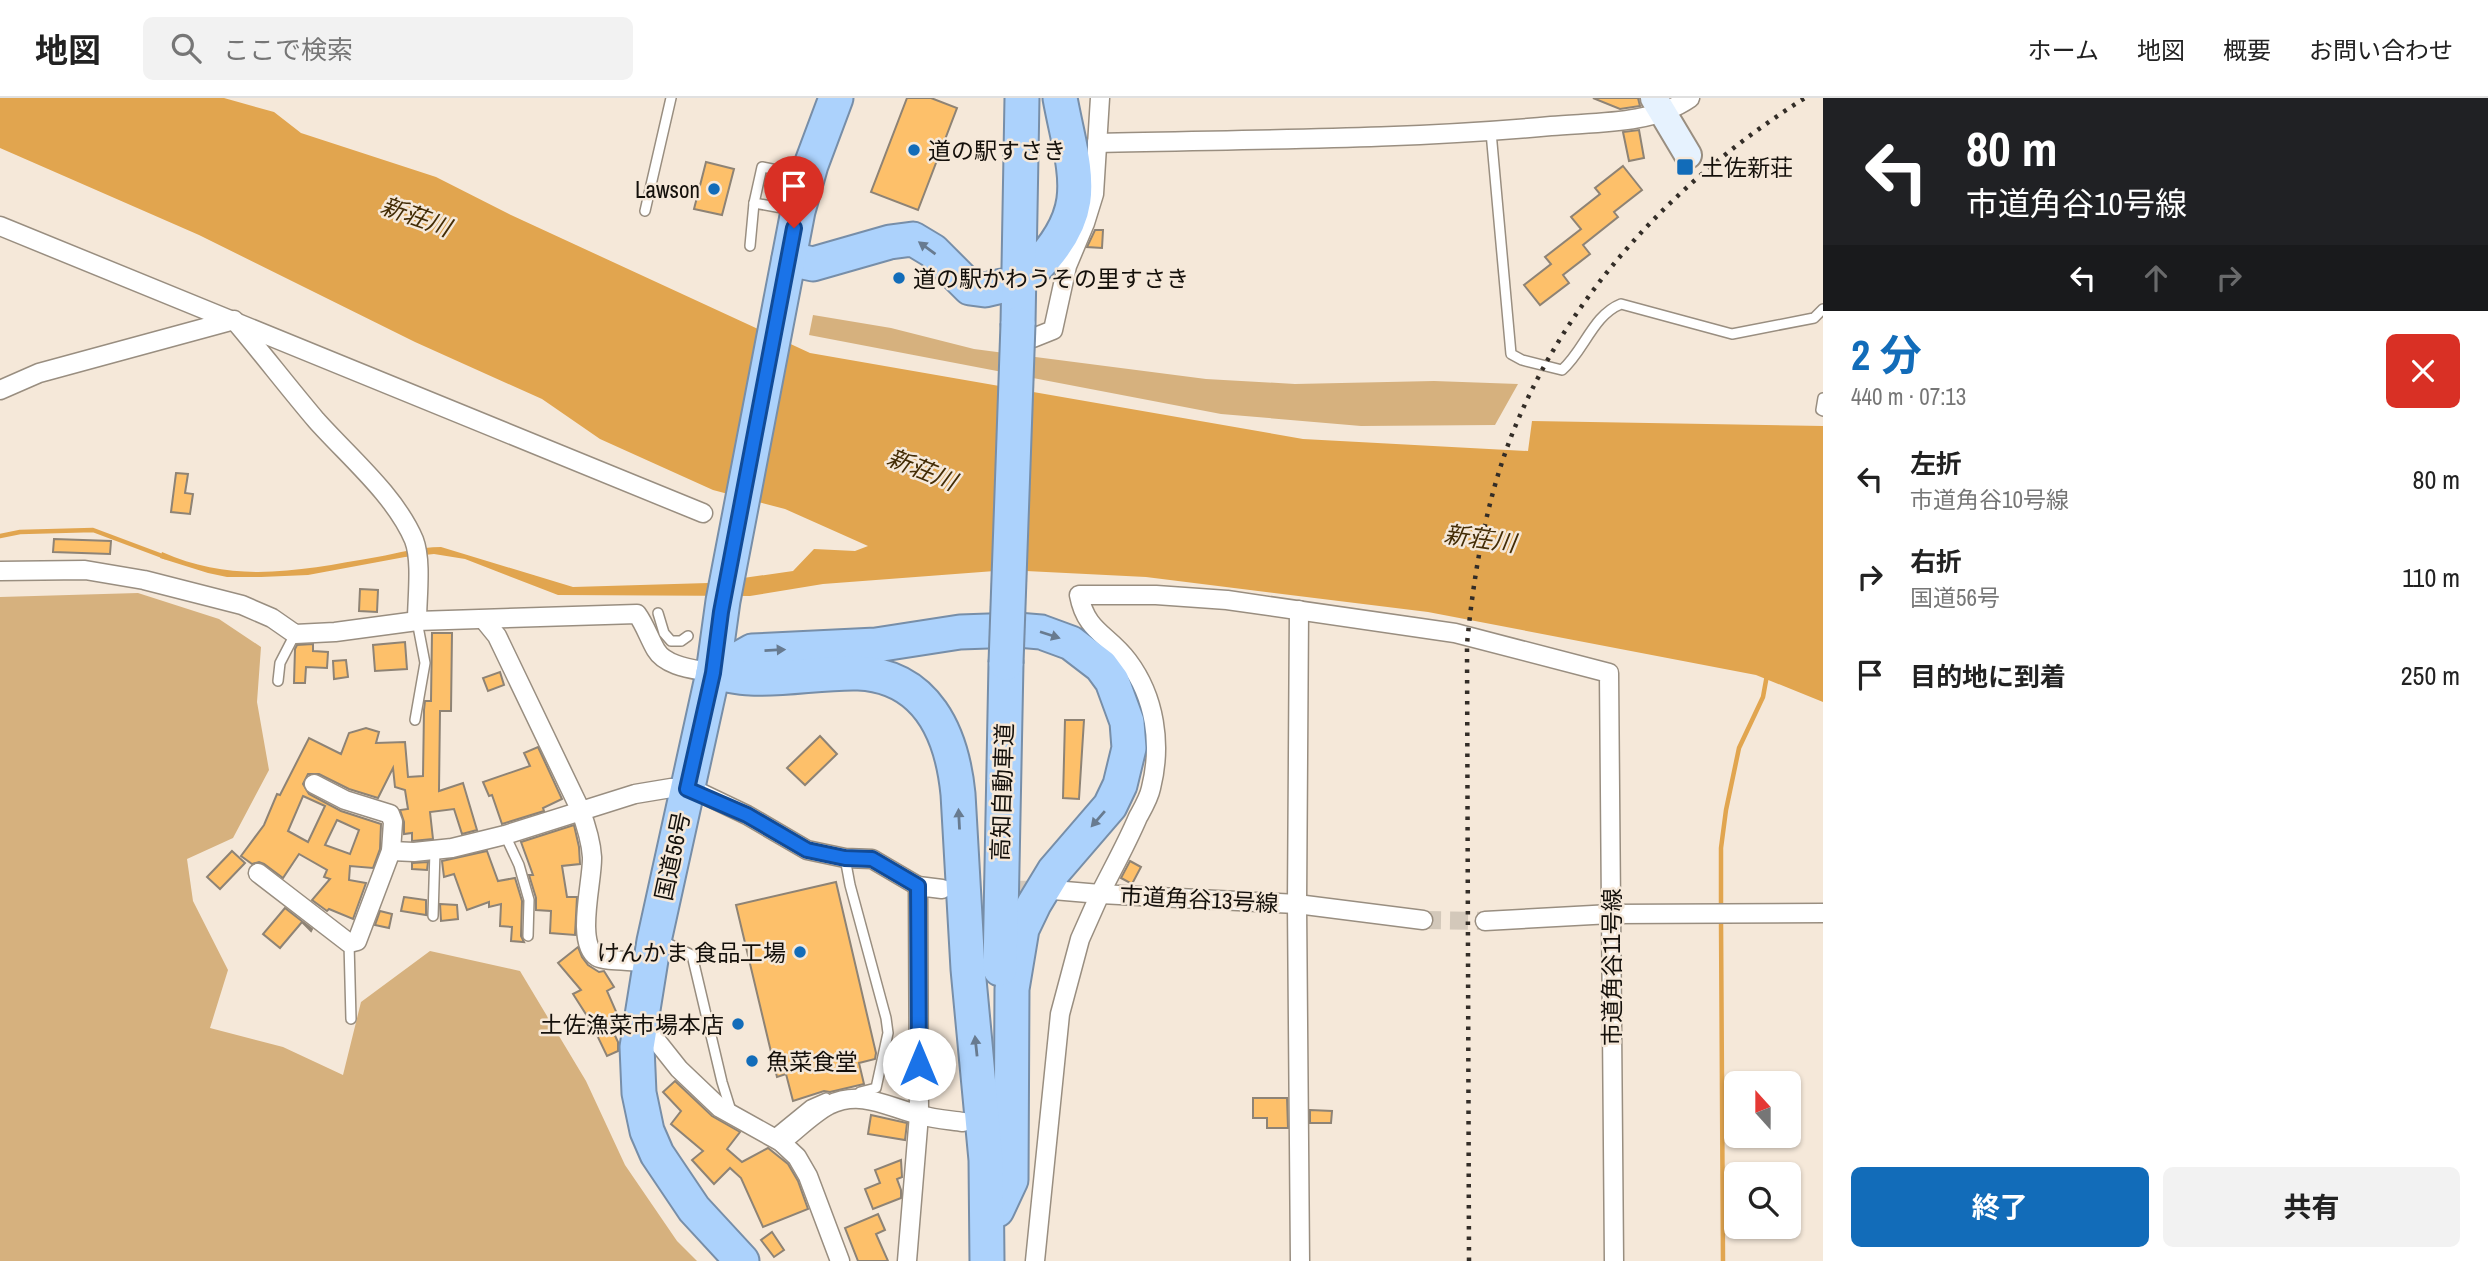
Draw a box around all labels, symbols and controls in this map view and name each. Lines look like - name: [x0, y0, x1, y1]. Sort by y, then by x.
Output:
- search box: [143, 17, 633, 80]
- text: 地図: [35, 28, 101, 72]
- icon: search: [167, 29, 205, 67]
- text: ここで検索: [223, 32, 353, 67]
- text: ホーム: [2028, 34, 2099, 66]
- text: 地図: [2137, 34, 2185, 66]
- text: 概要: [2223, 34, 2271, 66]
- text: お問い合わせ: [2309, 34, 2453, 66]
- text: 80 m: [1966, 115, 2058, 181]
- icon: left: [1851, 126, 1942, 217]
- place label: 道の駅すさき: [928, 135, 1066, 166]
- marker: 道の駅すさき: [906, 142, 922, 158]
- place label: 土佐新荘: [1701, 152, 1793, 183]
- pin: [764, 156, 824, 228]
- marker: 土佐新荘: [1675, 157, 1695, 177]
- icon: arrive: [775, 167, 813, 205]
- place label: Lawson: [635, 174, 700, 205]
- marker: Lawson: [706, 181, 722, 197]
- text: 市道角谷10号線: [1966, 182, 2187, 225]
- water label: 新荘川: [377, 189, 458, 244]
- one-way arrow: [918, 241, 936, 255]
- icon: left: [2064, 259, 2102, 297]
- icon: ahead: [2137, 259, 2175, 297]
- icon: right: [2210, 259, 2248, 297]
- place label: 道の駅かわうその里すさき: [913, 263, 1189, 294]
- marker: 道の駅かわうその里すさき: [891, 270, 907, 286]
- text: 2 分: [1851, 327, 1922, 383]
- button: close: [2386, 334, 2460, 408]
- text: 440 m · 07:13: [1851, 381, 1966, 412]
- water label: 新荘川: [883, 441, 964, 498]
- text: 左折: [1910, 446, 1962, 481]
- icon: left: [1851, 460, 1889, 498]
- text: 80 m: [2413, 462, 2460, 497]
- text: 市道角谷10号線: [1910, 484, 2069, 515]
- water label: 新荘川: [1442, 517, 1521, 559]
- text: 右折: [1910, 544, 1962, 579]
- icon: right: [1851, 558, 1889, 596]
- text: 110 m: [2402, 560, 2460, 595]
- text: 国道56号: [1910, 582, 2000, 613]
- one-way arrow: [1040, 630, 1061, 641]
- one-way arrow: [765, 644, 787, 655]
- icon: arrive: [1851, 656, 1889, 694]
- text: 250 m: [2401, 658, 2460, 693]
- text: 目的地に到着: [1910, 659, 2066, 694]
- street label: 高知自動車道: [984, 723, 1020, 861]
- one-way arrow: [954, 808, 965, 830]
- street label: 国道56号: [647, 809, 697, 903]
- one-way arrow: [1091, 809, 1106, 827]
- street label: 市道角谷13号線: [1119, 879, 1279, 919]
- street label: 市道角谷11号線: [1596, 888, 1627, 1046]
- place label: けんかま 食品工場: [597, 937, 786, 968]
- marker: けんかま 食品工場: [792, 944, 808, 960]
- place label: 土佐漁菜市場本店: [540, 1009, 724, 1040]
- marker: 土佐漁菜市場本店: [730, 1016, 746, 1032]
- position arrow: [882, 1027, 956, 1101]
- one-way arrow: [970, 1035, 981, 1057]
- place label: 魚菜食堂: [766, 1046, 858, 1077]
- marker: 魚菜食堂: [744, 1053, 760, 1069]
- north arrow: [1724, 1071, 1801, 1148]
- map controls: [1724, 1071, 1801, 1239]
- button: search: [1724, 1162, 1801, 1239]
- button: 終了: [1851, 1167, 2149, 1247]
- button: 共有: [2163, 1167, 2460, 1247]

